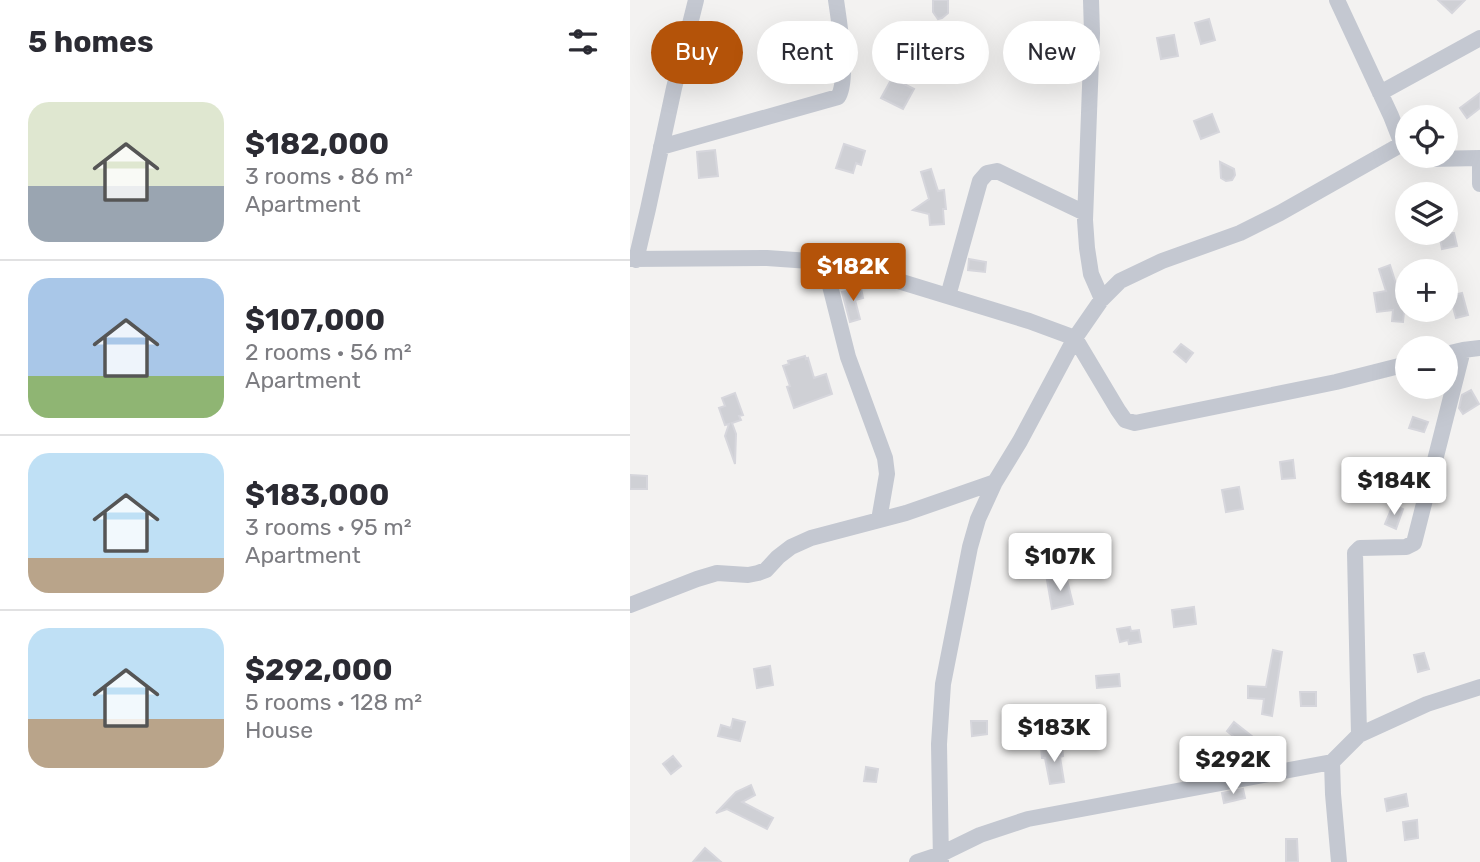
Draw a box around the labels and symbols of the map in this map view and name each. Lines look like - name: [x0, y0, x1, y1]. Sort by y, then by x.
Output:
- pin: $182K: [804, 244, 902, 303]
- pin: $184K: [1345, 458, 1443, 517]
- pin: $107K: [1011, 534, 1109, 593]
- pin: $183K: [1005, 704, 1103, 764]
- pin: $292K: [1184, 736, 1282, 796]

